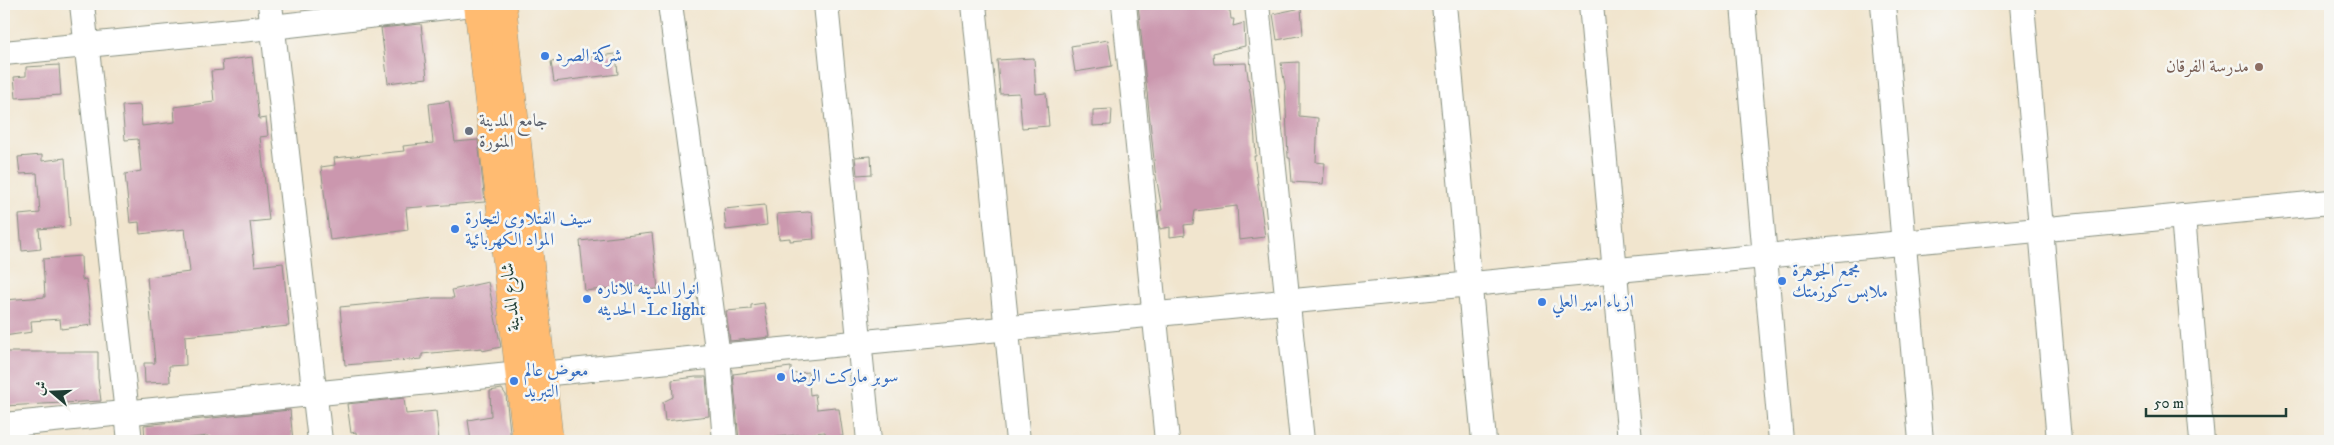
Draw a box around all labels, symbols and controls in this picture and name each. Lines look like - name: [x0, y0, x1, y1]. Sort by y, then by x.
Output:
- place label: شركة الصرد: [555, 44, 622, 67]
- marker: شركة الصرد: [539, 50, 551, 62]
- place label: مدرسة الفرقان: [2166, 56, 2249, 78]
- marker: مدرسة الفرقان: [2253, 61, 2265, 73]
- place label: جامع المدينة المنورة: [479, 110, 548, 153]
- marker: جامع المدينة المنورة: [463, 125, 475, 137]
- place label: سيف الفتلاوي لتجارة المواد الكهربائية: [465, 208, 592, 251]
- marker: سيف الفتلاوي لتجارة المواد الكهربائية: [449, 223, 461, 235]
- place label: مجمع الجوهرة ملابس كوزمتك: [1792, 260, 1888, 303]
- street label: شارع المدينة: [496, 261, 529, 332]
- marker: مجمع الجوهرة ملابس كوزمتك: [1776, 275, 1788, 287]
- place label: انوار المدينه للاناره الحديثه -Lc light: [597, 278, 706, 321]
- place label: ازياء امير العلي: [1552, 291, 1634, 318]
- marker: انوار المدينه للاناره الحديثه -Lc light: [581, 293, 593, 305]
- marker: ازياء امير العلي: [1536, 296, 1548, 308]
- place label: معوض عالم التبريد: [524, 360, 589, 403]
- place label: سوبر ماركت الرضا: [791, 366, 898, 388]
- north arrow: [28, 368, 78, 418]
- marker: سوبر ماركت الرضا: [775, 371, 787, 383]
- marker: معوض عالم التبريد: [508, 375, 520, 387]
- text: ش: [30, 378, 51, 398]
- scale bar: [2146, 385, 2286, 417]
- text: 50 m: [2154, 394, 2184, 413]

